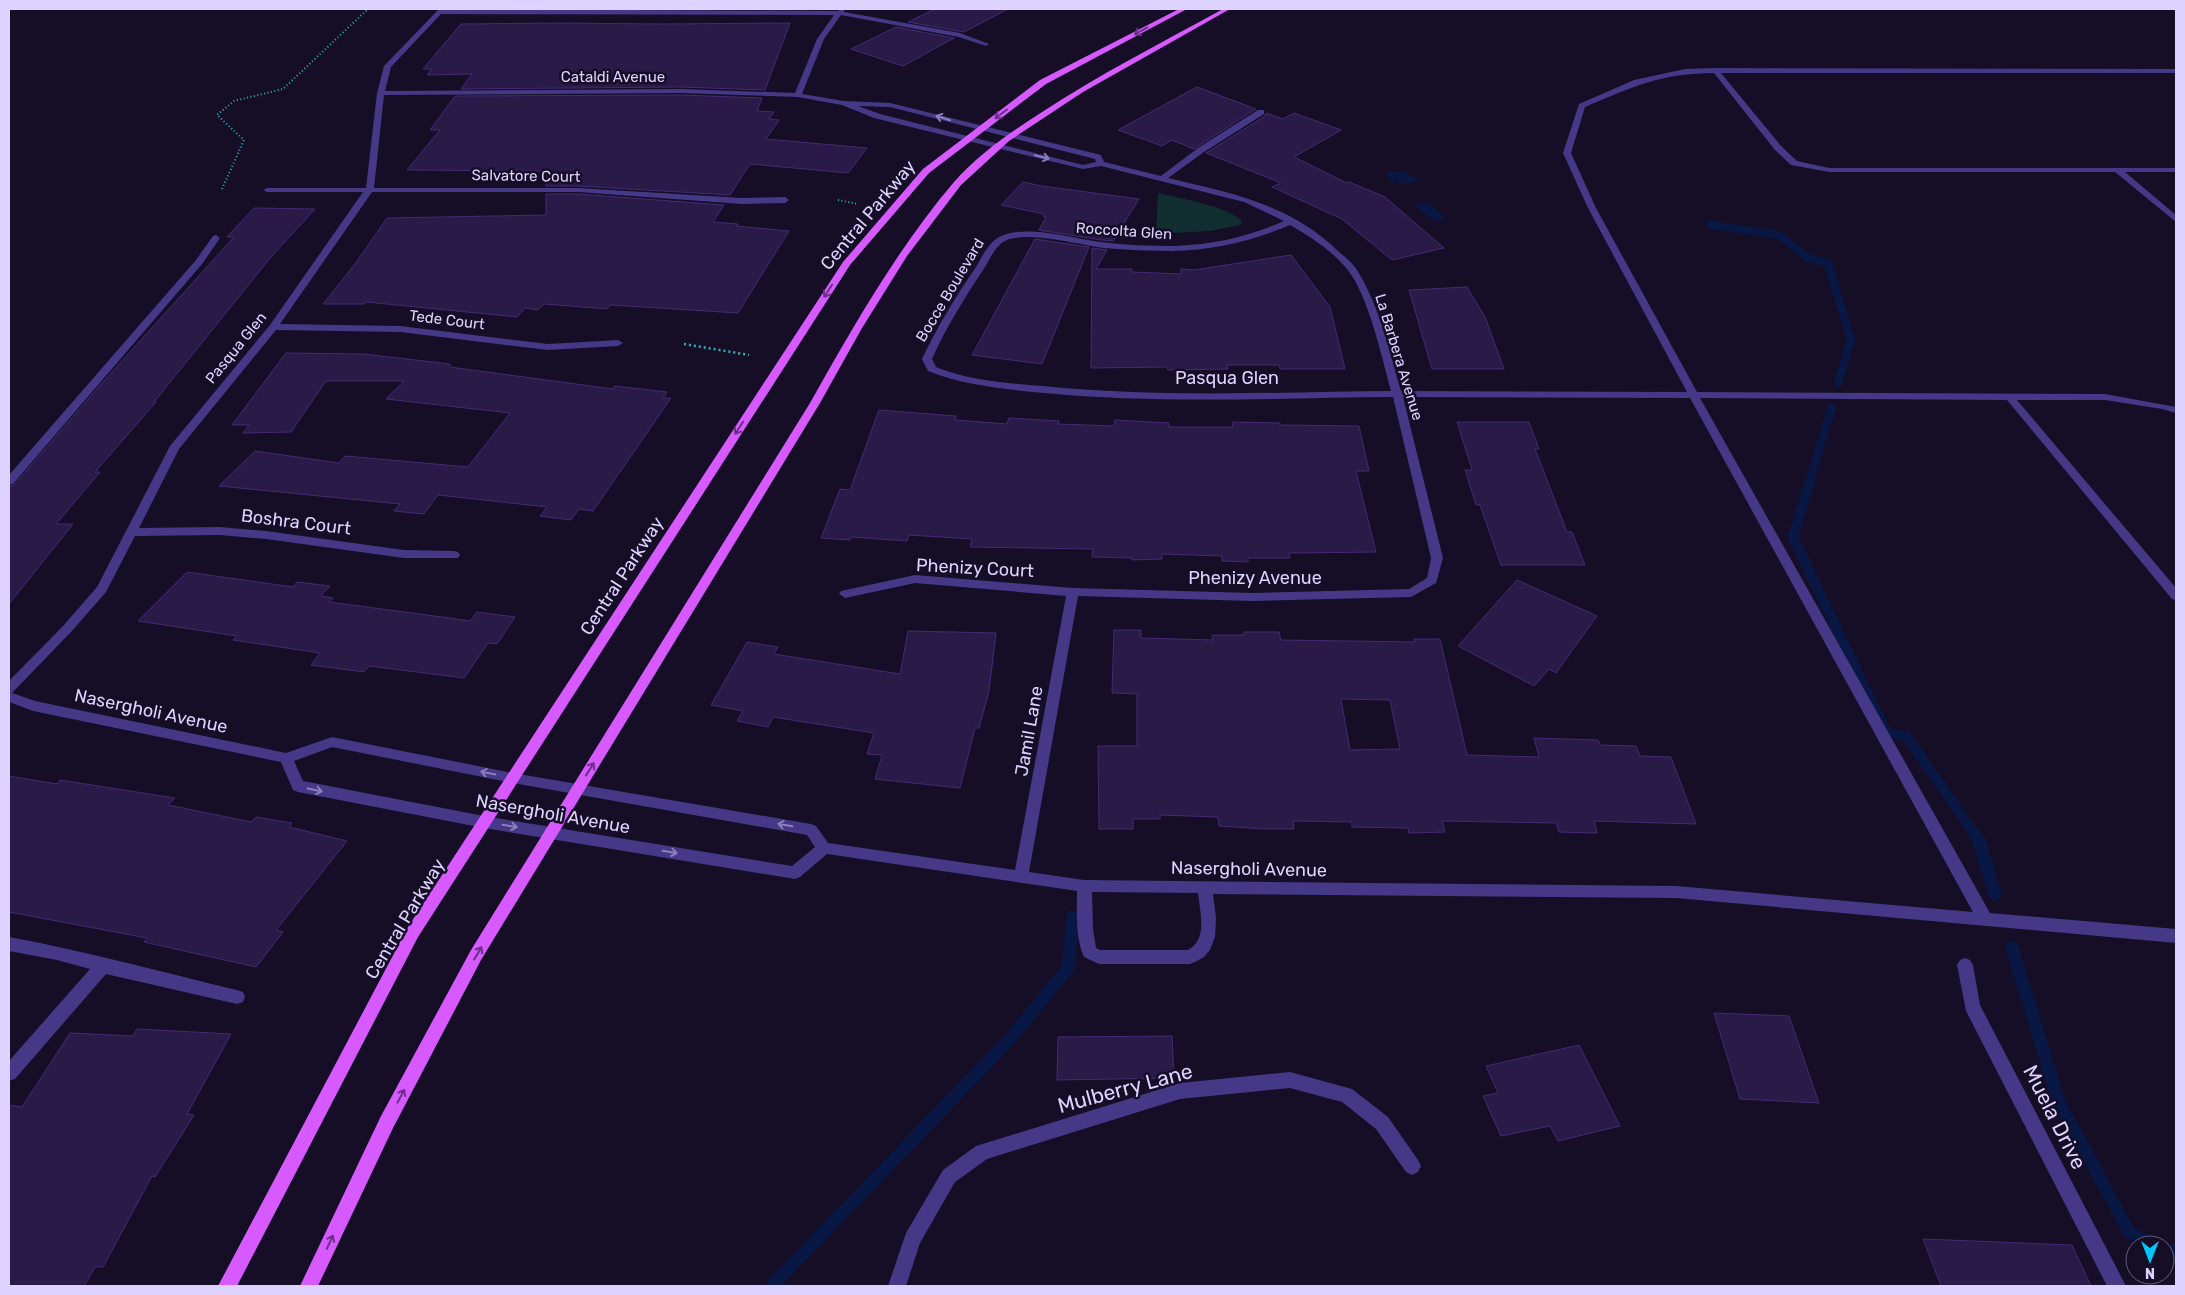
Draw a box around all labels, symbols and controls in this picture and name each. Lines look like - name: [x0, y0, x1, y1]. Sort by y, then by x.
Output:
- one-way arrow: [1133, 26, 1148, 36]
- street label: Cataldi Avenue: [561, 68, 665, 86]
- one-way arrow: [994, 109, 1008, 119]
- one-way arrow: [936, 113, 952, 123]
- one-way arrow: [1034, 153, 1050, 162]
- street label: Central Parkway: [816, 156, 920, 274]
- street label: Salvatore Court: [471, 166, 581, 186]
- street label: Roccolta Glen: [1075, 219, 1173, 243]
- street label: Bocce Boulevard: [912, 235, 988, 345]
- one-way arrow: [822, 284, 832, 298]
- street label: La Barbera Avenue: [1371, 292, 1427, 422]
- street label: Tede Court: [408, 306, 486, 334]
- street label: Pasqua Glen: [202, 309, 270, 387]
- street label: Pasqua Glen: [1175, 367, 1279, 389]
- one-way arrow: [734, 420, 744, 434]
- street label: Boshra Court: [240, 504, 352, 540]
- street label: Central Parkway: [576, 513, 668, 639]
- street label: Phenizy Court: [916, 554, 1034, 582]
- street label: Phenizy Avenue: [1188, 567, 1322, 589]
- street label: Nasergholi Avenue: [72, 684, 230, 738]
- street label: Jamil Lane: [1010, 684, 1048, 778]
- one-way arrow: [585, 763, 595, 777]
- one-way arrow: [480, 767, 496, 777]
- one-way arrow: [307, 785, 323, 795]
- street label: Nasergholi Avenue: [474, 790, 632, 838]
- one-way arrow: [778, 820, 794, 830]
- one-way arrow: [501, 821, 517, 831]
- one-way arrow: [662, 848, 678, 858]
- street label: Central Parkway: [360, 855, 450, 983]
- street label: Nasergholi Avenue: [1171, 857, 1327, 881]
- one-way arrow: [473, 946, 483, 960]
- street label: Mulberry Lane: [1055, 1058, 1195, 1118]
- street label: Muela Drive: [2018, 1061, 2092, 1173]
- one-way arrow: [397, 1089, 406, 1104]
- one-way arrow: [326, 1235, 335, 1250]
- north arrow: [2125, 1235, 2175, 1285]
- text: N: [2145, 1264, 2155, 1281]

